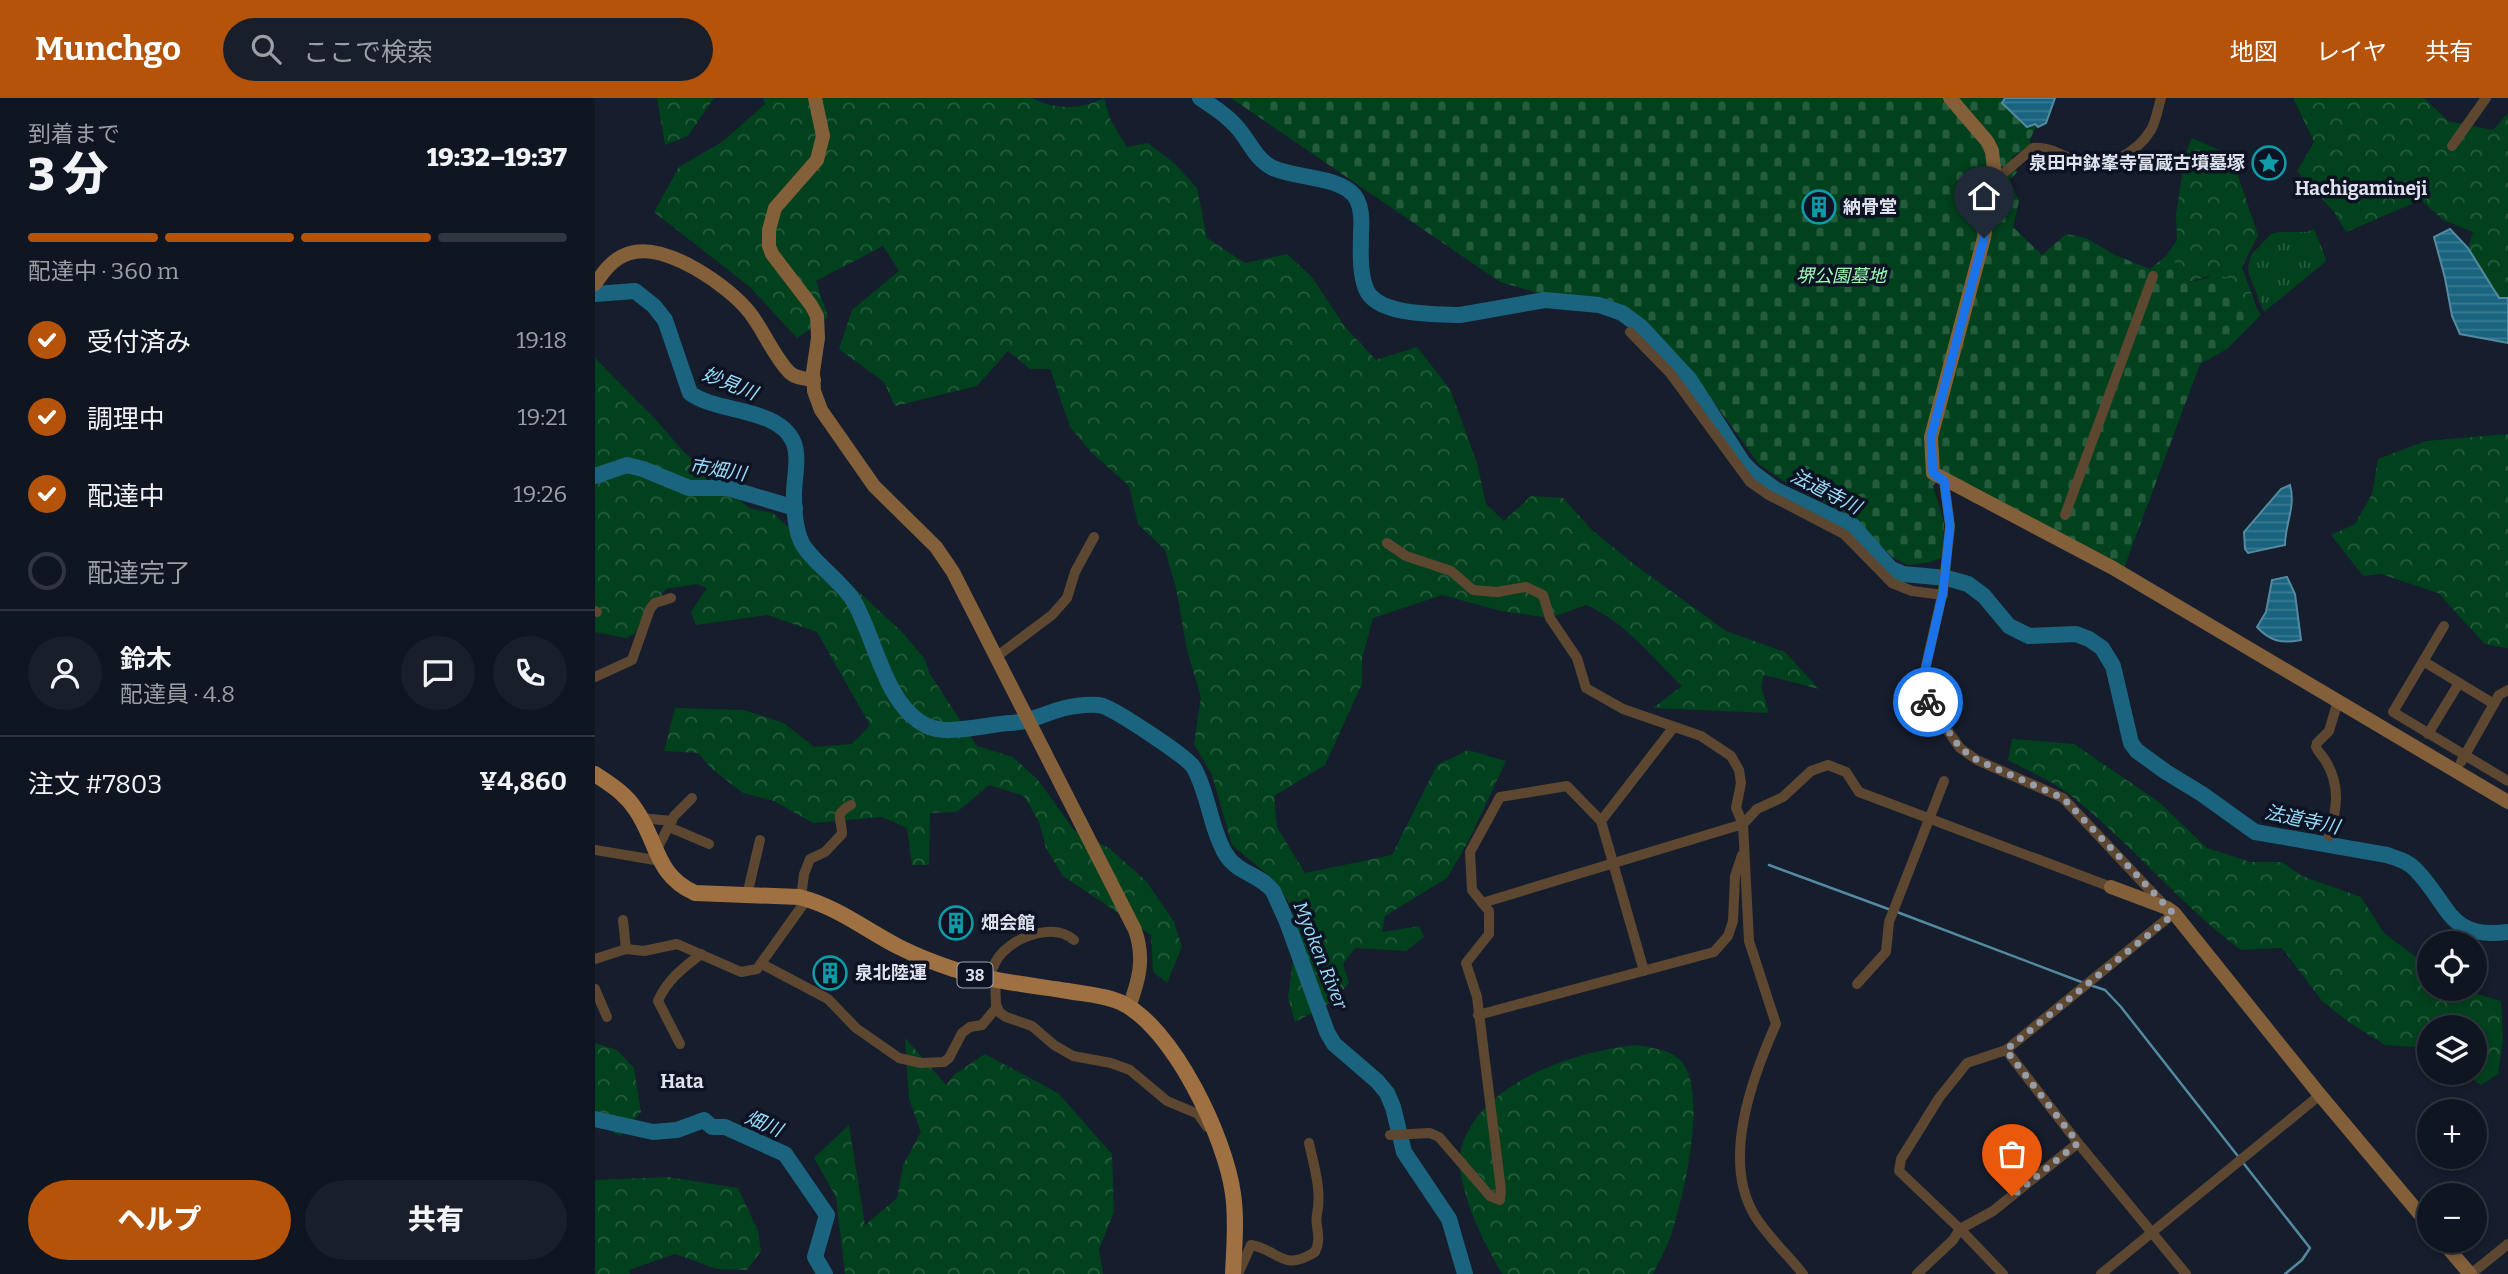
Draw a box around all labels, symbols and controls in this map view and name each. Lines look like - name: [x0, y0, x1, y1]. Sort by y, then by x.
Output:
- search box: [223, 18, 713, 81]
- text: Munchgo: [35, 29, 181, 69]
- icon: search: [247, 30, 285, 68]
- text: ここで検索: [303, 37, 433, 68]
- text: 地図: [2230, 38, 2278, 66]
- text: レイヤ: [2316, 38, 2387, 66]
- text: 共有: [2425, 38, 2473, 66]
- text: 到着まで: [28, 120, 120, 148]
- text: 19:32–19:37: [427, 142, 567, 173]
- place icon: 泉田中鉢峯寺富蔵古墳墓塚: [2250, 144, 2288, 182]
- text: 3 分: [28, 147, 108, 202]
- place label: 泉田中鉢峯寺富蔵古墳墓塚: [2029, 152, 2245, 174]
- pin: [1954, 166, 2014, 238]
- icon: home: [1965, 177, 2003, 215]
- district label: Hachigamineji: [2295, 177, 2427, 200]
- building icon: 納骨堂: [1800, 188, 1838, 226]
- place label: 納骨堂: [1843, 196, 1897, 218]
- text: 配達中 · 360 m: [28, 257, 179, 285]
- park label: 堺公園墓地: [1796, 265, 1888, 287]
- icon: check: [28, 321, 66, 359]
- text: 19:18: [516, 326, 567, 354]
- text: 受付済み: [87, 327, 191, 358]
- water label: 妙見川: [699, 362, 762, 406]
- icon: check: [28, 398, 66, 436]
- text: 19:21: [517, 403, 567, 431]
- text: 調理中: [87, 404, 165, 435]
- water label: 市畑川: [688, 454, 750, 486]
- water label: 法道寺川: [1787, 464, 1867, 520]
- icon: check: [28, 475, 66, 513]
- text: 19:26: [513, 480, 567, 508]
- text: 配達中: [87, 481, 165, 512]
- text: 配達完了: [87, 558, 191, 589]
- button: person: [28, 636, 102, 710]
- button: chat: [401, 636, 475, 710]
- button: phone: [493, 636, 567, 710]
- text: 鈴木: [120, 644, 172, 675]
- courier: [1893, 667, 1963, 737]
- text: 配達員 · 4.8: [120, 680, 235, 708]
- icon: bike: [1909, 683, 1947, 721]
- text: ¥4,860: [479, 766, 567, 797]
- text: 注文 #7803: [28, 769, 162, 800]
- water label: 法道寺川: [2262, 800, 2343, 839]
- water label: Myoken River: [1289, 898, 1353, 1013]
- building icon: 畑会館: [937, 904, 975, 942]
- place label: 畑会館: [981, 912, 1035, 934]
- map controls: [2417, 931, 2487, 1253]
- button: locate: [2417, 931, 2487, 1001]
- building icon: 泉北陸運: [811, 954, 849, 992]
- place label: 泉北陸運: [855, 962, 927, 984]
- road number: 38: [957, 962, 993, 988]
- button: layers: [2417, 1015, 2487, 1085]
- district label: Hata: [660, 1070, 704, 1093]
- button: +: [2417, 1099, 2487, 1169]
- water label: 畑川: [742, 1105, 788, 1142]
- pin: [1982, 1124, 2042, 1196]
- icon: bag: [1993, 1135, 2031, 1173]
- button: ヘルプ: [28, 1180, 291, 1260]
- button: 共有: [305, 1180, 567, 1260]
- button: −: [2417, 1183, 2487, 1253]

